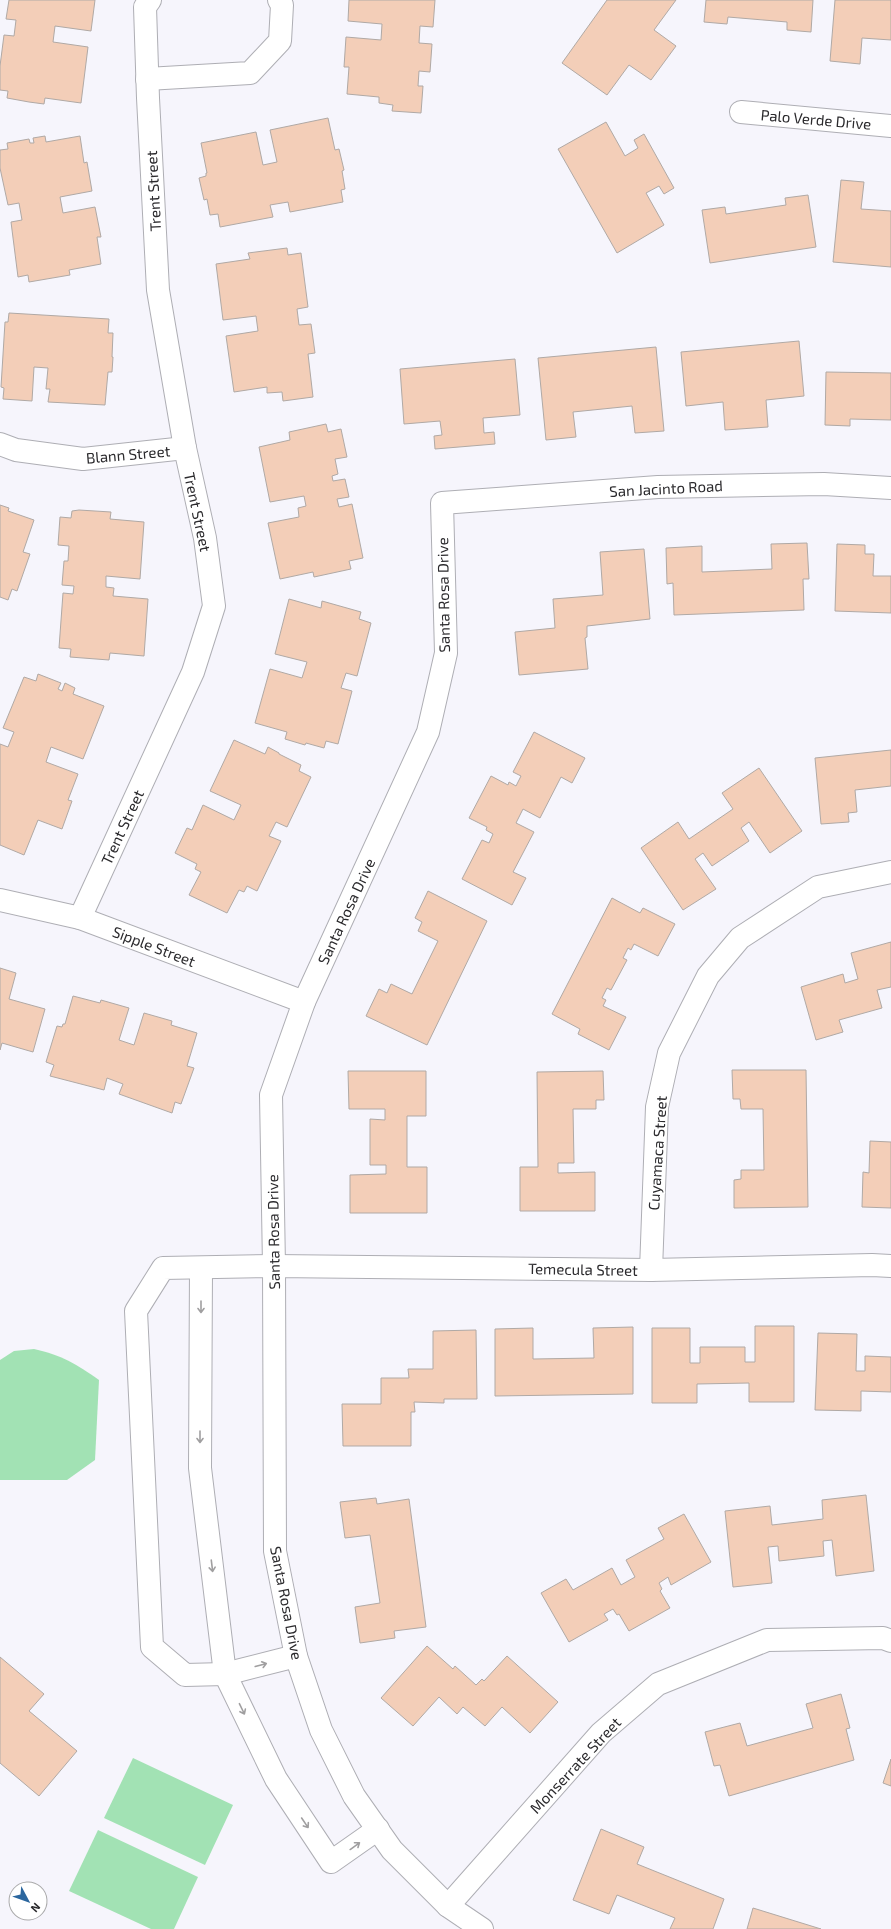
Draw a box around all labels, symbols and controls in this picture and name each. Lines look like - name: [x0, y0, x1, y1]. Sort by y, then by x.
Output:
- street label: Palo Verde Drive: [760, 105, 872, 133]
- street label: Trent Street: [142, 150, 164, 232]
- street label: Blann Street: [85, 441, 171, 467]
- street label: Trent Street: [181, 471, 215, 554]
- street label: San Jacinto Road: [609, 476, 723, 500]
- street label: Santa Rosa Drive: [433, 537, 453, 653]
- street label: Trent Street: [97, 786, 147, 867]
- street label: Santa Rosa Drive: [314, 855, 378, 967]
- street label: Sipple Street: [110, 922, 198, 970]
- street label: Cuyamaca Street: [644, 1095, 670, 1211]
- street label: Santa Rosa Drive: [263, 1174, 283, 1290]
- street label: Temecula Street: [528, 1259, 638, 1279]
- one-way arrow: [197, 1300, 205, 1313]
- one-way arrow: [196, 1430, 204, 1443]
- street label: Santa Rosa Drive: [267, 1545, 307, 1661]
- one-way arrow: [208, 1559, 216, 1572]
- one-way arrow: [254, 1661, 267, 1668]
- one-way arrow: [239, 1703, 246, 1715]
- street label: Monserrate Street: [526, 1713, 624, 1817]
- one-way arrow: [301, 1817, 309, 1828]
- one-way arrow: [349, 1841, 360, 1850]
- north arrow: [8, 1881, 48, 1921]
- text: N: [28, 1901, 43, 1915]

